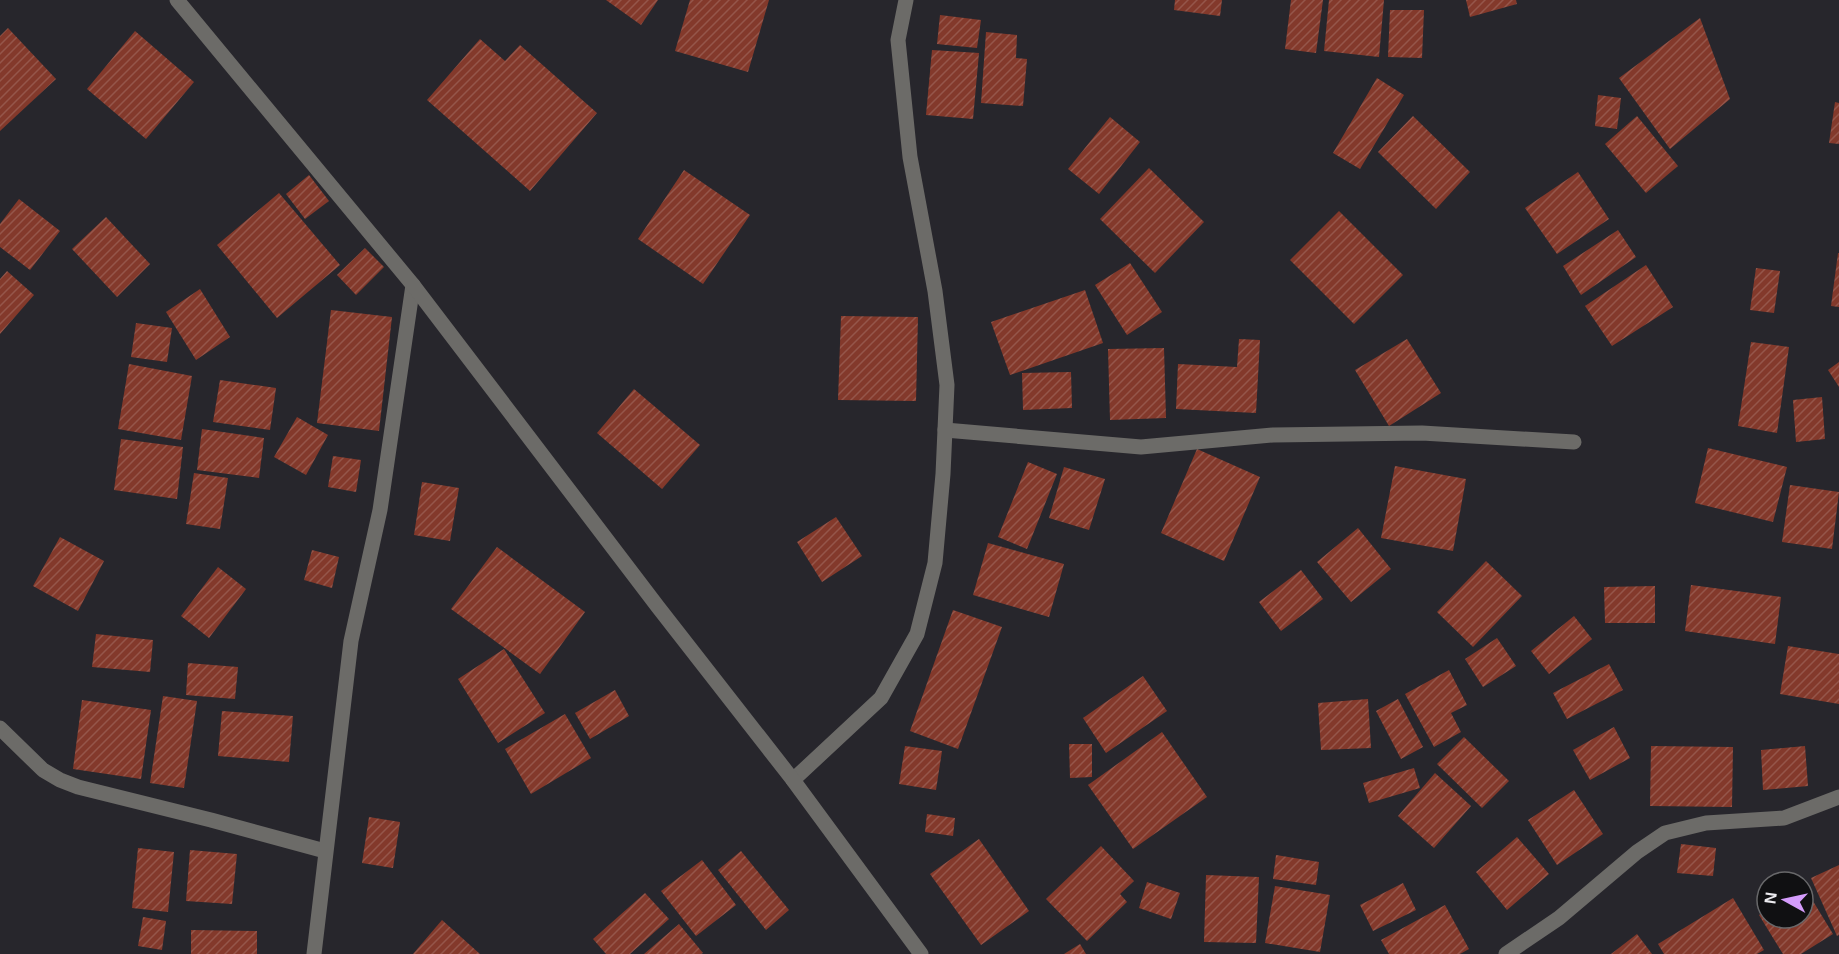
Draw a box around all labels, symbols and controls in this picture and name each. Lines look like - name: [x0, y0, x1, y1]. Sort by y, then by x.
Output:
- north arrow: [1755, 870, 1815, 930]
- text: N: [1761, 891, 1780, 905]

